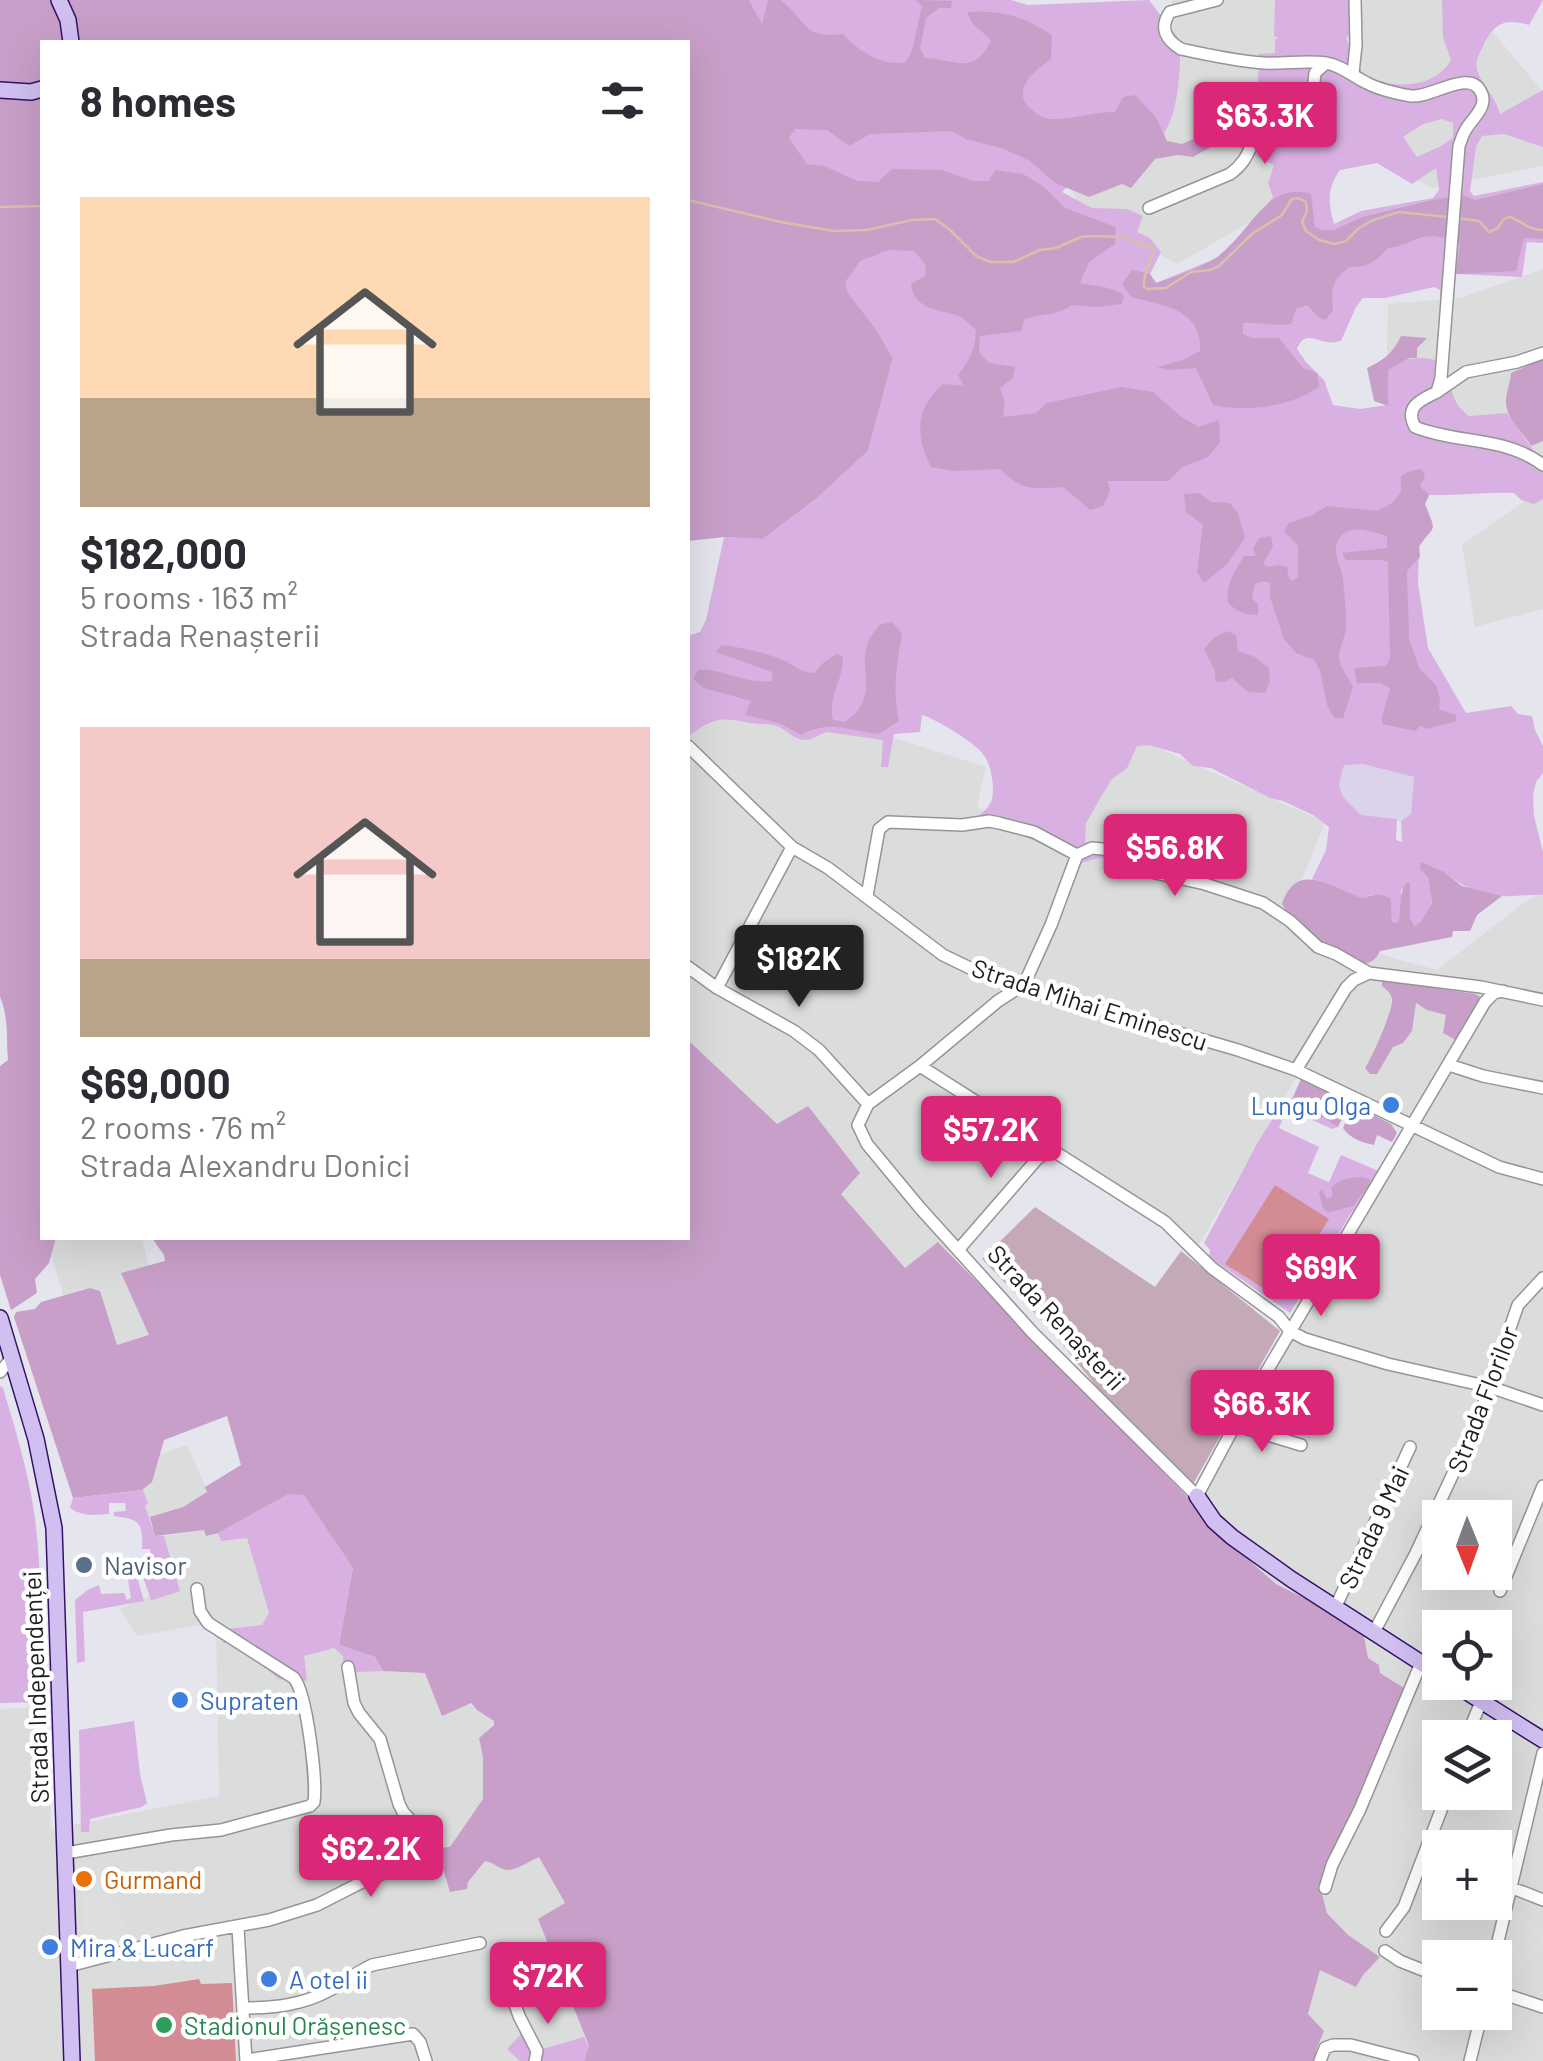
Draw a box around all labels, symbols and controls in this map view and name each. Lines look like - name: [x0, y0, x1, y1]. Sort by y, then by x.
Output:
- icon: filters: [595, 73, 650, 128]
- text: 8 homes: [80, 75, 236, 125]
- pin: $63.3K: [1184, 82, 1346, 167]
- text: $63.3K: [1216, 95, 1314, 133]
- icon: home: [275, 262, 455, 442]
- text: $182,000: [80, 527, 247, 577]
- text: 5 rooms · 163 m²: [80, 577, 298, 615]
- text: Strada Renașterii: [80, 615, 320, 653]
- icon: home: [275, 792, 455, 972]
- pin: $56.8K: [1094, 814, 1256, 899]
- text: $56.8K: [1126, 827, 1224, 865]
- pin: $182K: [729, 925, 869, 1010]
- text: $182K: [757, 938, 841, 976]
- street label: Strada Mihai Eminescu: [968, 952, 1212, 1056]
- text: $69,000: [80, 1057, 231, 1107]
- place label: Lungu Olga: [1251, 1090, 1371, 1120]
- marker: Lungu Olga: [1380, 1094, 1402, 1116]
- pin: $57.2K: [910, 1096, 1072, 1181]
- text: 2 rooms · 76 m²: [80, 1107, 286, 1145]
- text: $57.2K: [943, 1109, 1039, 1147]
- text: Strada Alexandru Donici: [80, 1145, 411, 1183]
- pin: $69K: [1262, 1234, 1380, 1319]
- street label: Strada Renașterii: [982, 1238, 1132, 1396]
- text: $69K: [1285, 1247, 1357, 1285]
- street label: Strada Florilor: [1440, 1322, 1524, 1476]
- pin: $66.3K: [1181, 1370, 1343, 1455]
- text: $66.3K: [1213, 1383, 1311, 1421]
- street label: Strada 9 Mai: [1332, 1461, 1414, 1593]
- north arrow: [1422, 1500, 1512, 1590]
- map controls: [1422, 1500, 1512, 2030]
- place label: Navisor: [104, 1550, 187, 1580]
- marker: Navisor: [73, 1554, 95, 1576]
- street label: Strada Independenței: [16, 1570, 54, 1804]
- button: locate: [1422, 1610, 1512, 1700]
- place label: Supraten: [200, 1685, 299, 1715]
- marker: Supraten: [169, 1689, 191, 1711]
- button: layers: [1422, 1720, 1512, 1810]
- pin: $62.2K: [290, 1815, 452, 1900]
- text: $62.2K: [321, 1828, 421, 1866]
- button: +: [1422, 1830, 1512, 1920]
- place label: Gurmand: [104, 1864, 202, 1894]
- marker: Gurmand: [73, 1868, 95, 1890]
- place label: Mira & Lucarf: [70, 1932, 214, 1962]
- marker: Mira & Lucarf: [39, 1936, 61, 1958]
- button: −: [1422, 1940, 1512, 2030]
- pin: $72K: [489, 1942, 607, 2027]
- text: $72K: [512, 1955, 584, 1993]
- place label: A otel ii: [289, 1964, 368, 1994]
- marker: A otel ii: [258, 1968, 280, 1990]
- place label: Stadionul Orășenesc: [184, 2010, 406, 2040]
- marker: Stadionul Orășenesc: [153, 2014, 175, 2036]

